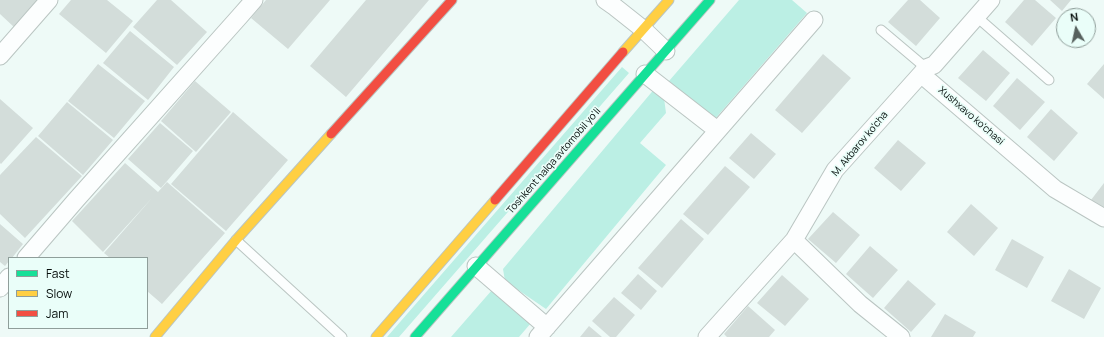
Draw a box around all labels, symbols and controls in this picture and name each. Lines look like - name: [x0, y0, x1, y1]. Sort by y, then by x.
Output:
- north arrow: [1056, 8, 1096, 48]
- text: N: [1069, 9, 1079, 25]
- street label: Xushxavo ko'chasi: [936, 84, 1006, 148]
- street label: Toshkent halqa avtomobil yo'li: [505, 105, 603, 217]
- street label: M. Akbarov ko'cha: [829, 109, 891, 179]
- legend: [8, 257, 148, 329]
- text: Fast: [46, 265, 70, 282]
- text: Slow: [46, 285, 72, 302]
- text: Jam: [46, 305, 68, 322]

